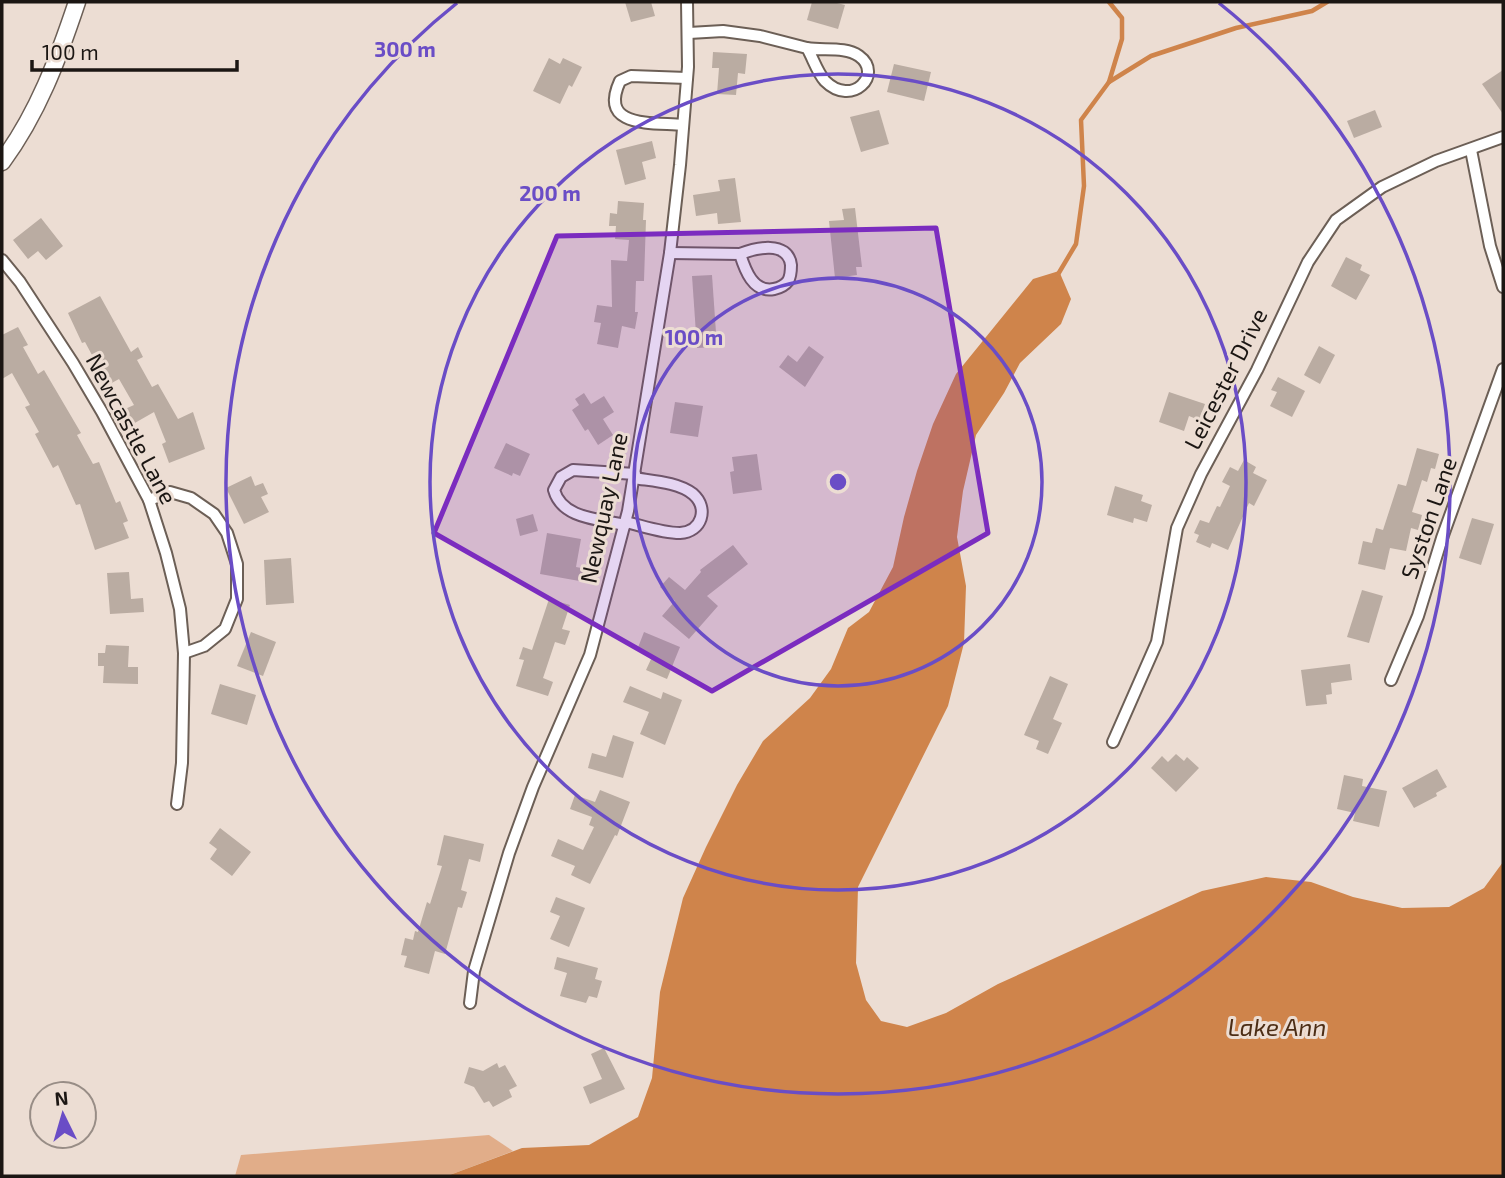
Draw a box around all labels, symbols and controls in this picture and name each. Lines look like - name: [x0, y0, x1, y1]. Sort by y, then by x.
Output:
- scale bar: [32, 28, 236, 72]
- text: 300 m: [374, 36, 436, 61]
- text: 100 m: [42, 39, 99, 64]
- text: 200 m: [519, 180, 581, 205]
- street label: Leicester Drive: [1178, 303, 1273, 454]
- text: 100 m: [665, 324, 723, 349]
- street label: Newcastle Lane: [80, 349, 183, 508]
- street label: Newquay Lane: [573, 430, 633, 586]
- street label: Syston Lane: [1394, 453, 1462, 582]
- centre of rings: [826, 470, 850, 494]
- water label: Lake Ann: [1228, 1012, 1326, 1041]
- north arrow: [28, 1080, 98, 1150]
- text: N: [54, 1086, 69, 1110]

